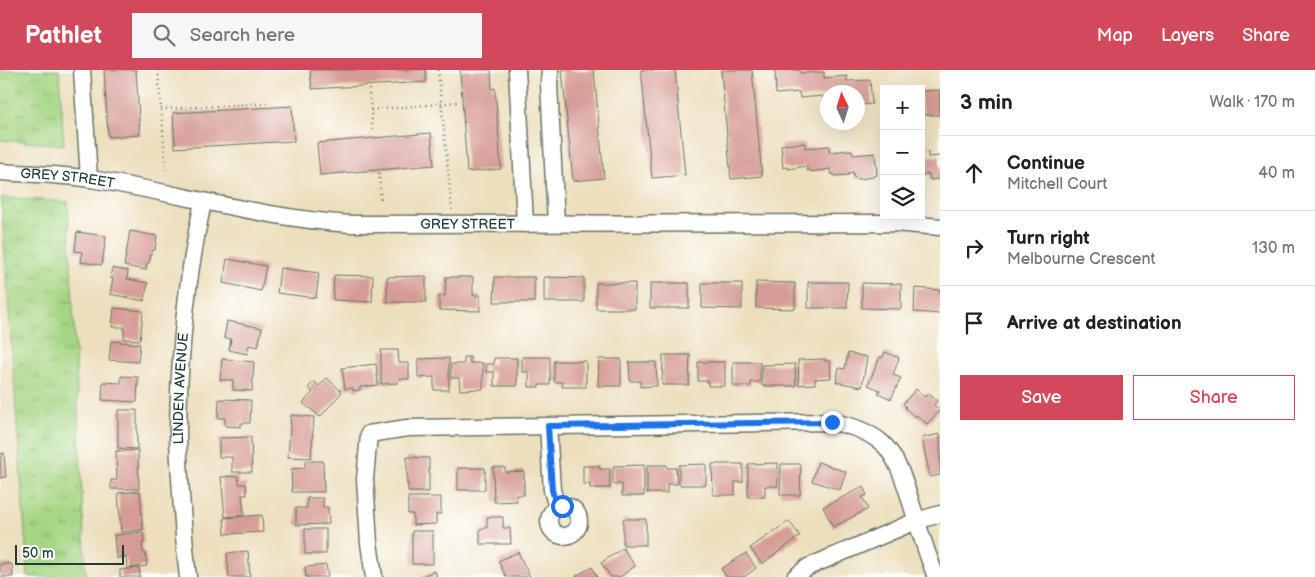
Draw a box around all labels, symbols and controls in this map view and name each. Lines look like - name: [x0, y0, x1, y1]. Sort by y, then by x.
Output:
- search box: [132, 13, 482, 58]
- text: Pathlet: [25, 21, 102, 50]
- icon: search: [150, 21, 178, 49]
- text: Search here: [190, 24, 295, 47]
- text: Map: [1097, 25, 1133, 46]
- text: Layers: [1161, 25, 1214, 46]
- text: Share: [1242, 25, 1290, 46]
- north arrow: [820, 85, 865, 130]
- map controls: [880, 85, 925, 220]
- button: +: [880, 85, 925, 130]
- text: 3 min: [960, 90, 1013, 115]
- text: Walk · 170 m: [1209, 93, 1295, 112]
- button: −: [880, 130, 925, 175]
- text: Continue: [1007, 152, 1085, 175]
- icon: ahead: [960, 159, 988, 187]
- text: 40 m: [1258, 164, 1295, 183]
- street label: GREY STREET: [20, 165, 117, 192]
- button: layers: [880, 175, 925, 220]
- text: Mitchell Court: [1007, 175, 1107, 194]
- street label: GREY STREET: [420, 215, 516, 232]
- text: Turn right: [1007, 227, 1090, 250]
- icon: right: [960, 234, 988, 262]
- text: 130 m: [1252, 239, 1295, 258]
- text: Melbourne Crescent: [1007, 250, 1156, 269]
- icon: arrive: [960, 309, 988, 337]
- text: Arrive at destination: [1007, 312, 1182, 335]
- street label: LINDEN AVENUE: [169, 332, 192, 444]
- button: Save: [960, 375, 1123, 420]
- button: Share: [1133, 375, 1295, 420]
- route end: [821, 411, 844, 434]
- route start: [551, 495, 574, 518]
- scale bar: [15, 542, 124, 565]
- text: 50 m: [22, 545, 54, 562]

